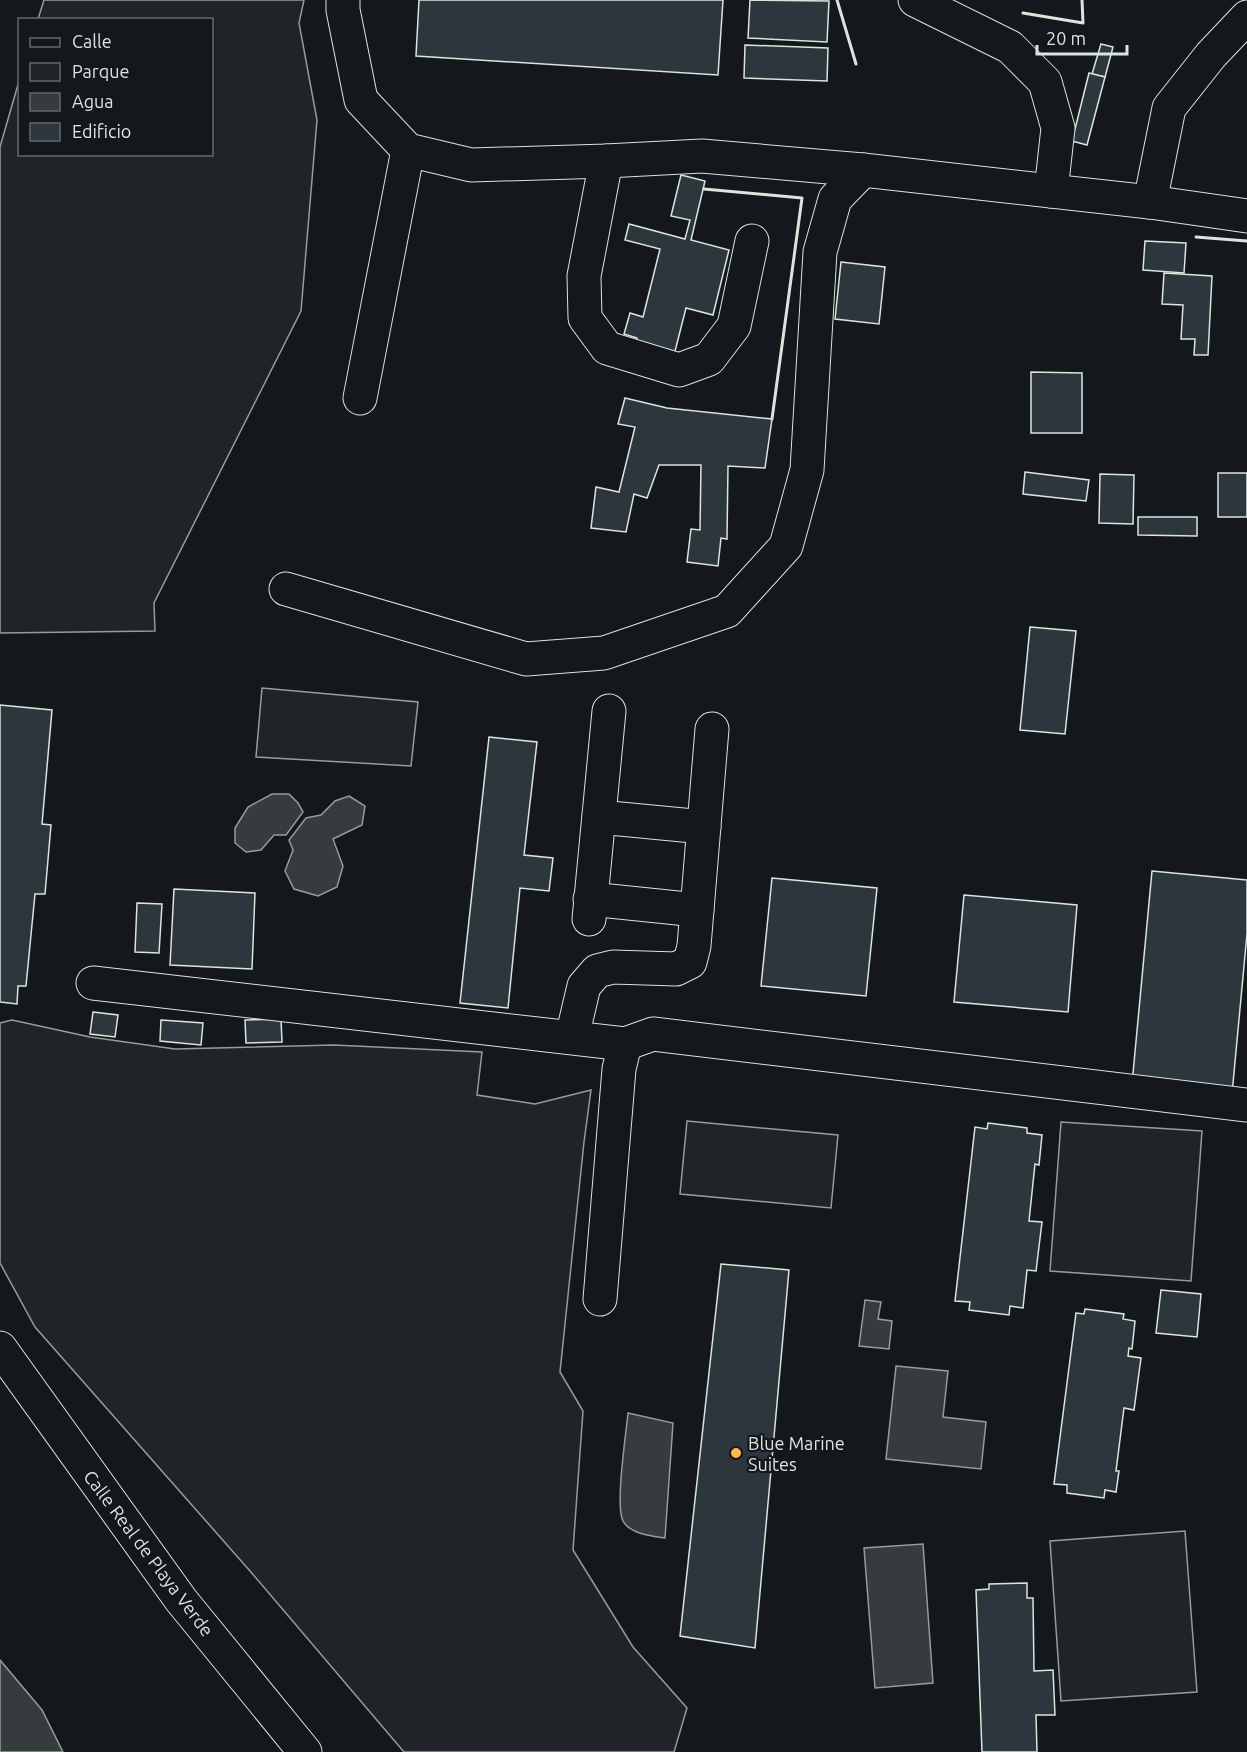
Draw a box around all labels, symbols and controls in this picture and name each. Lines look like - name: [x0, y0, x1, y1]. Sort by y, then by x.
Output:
- legend: [18, 18, 213, 156]
- scale bar: [1037, 18, 1127, 56]
- text: 20 m: [1046, 28, 1086, 48]
- text: Calle: [72, 31, 112, 51]
- text: Parque: [72, 61, 129, 81]
- text: Agua: [72, 91, 114, 111]
- text: Edificio: [72, 121, 131, 141]
- place label: Blue Marine Suites: [748, 1433, 845, 1474]
- marker: Blue Marine Suites: [729, 1446, 743, 1460]
- street label: Calle Real de Playa Verde: [80, 1466, 218, 1640]

